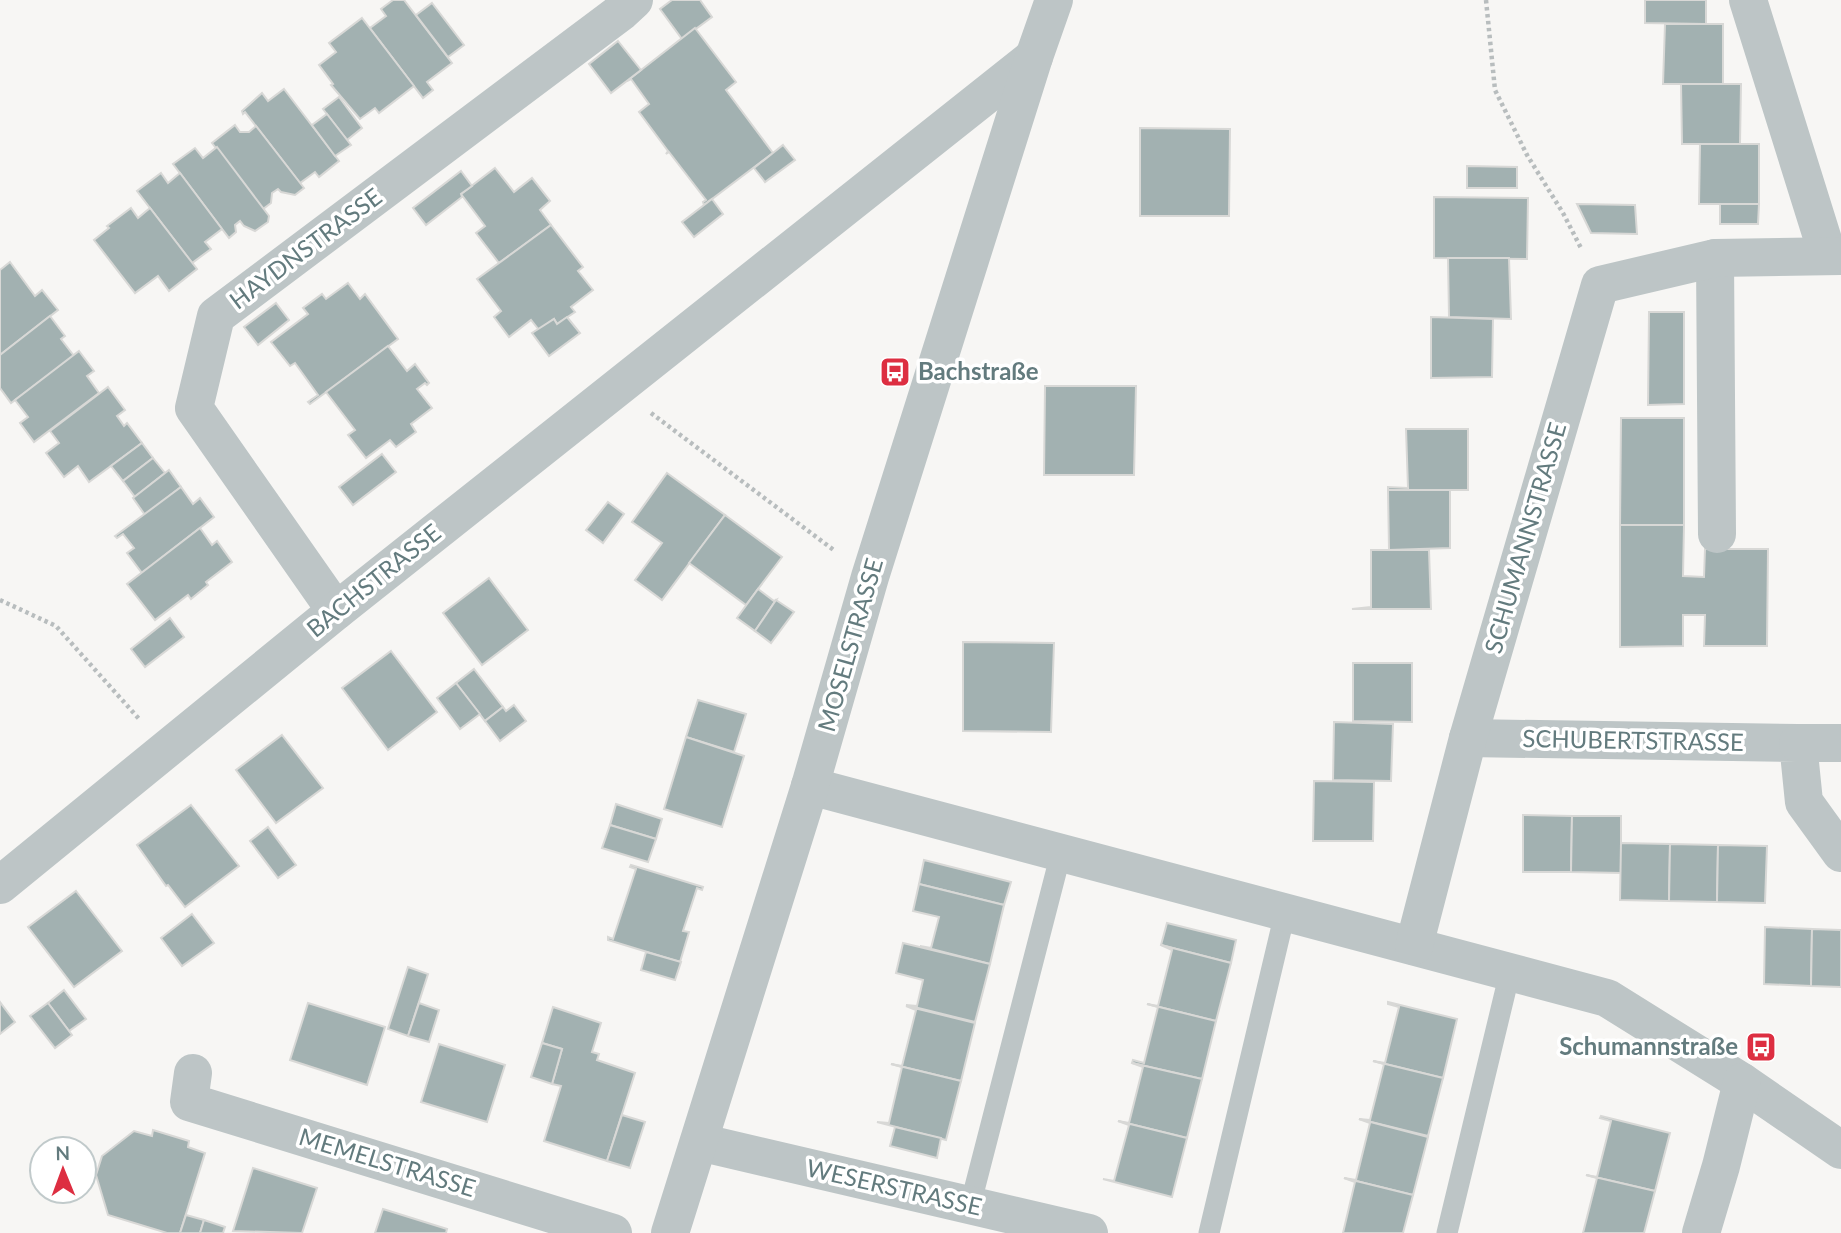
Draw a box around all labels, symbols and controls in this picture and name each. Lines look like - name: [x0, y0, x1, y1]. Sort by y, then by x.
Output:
- street label: HAYDNSTRASSE: [223, 181, 387, 314]
- bus stop icon: Bachstraße: [878, 355, 912, 389]
- place label: Bachstraße: [918, 356, 1039, 385]
- street label: SCHUMANNSTRASSE: [1478, 419, 1571, 656]
- street label: BACHSTRASSE: [300, 517, 446, 643]
- street label: MOSELSTRASSE: [811, 555, 888, 735]
- street label: SCHUBERTSTRASSE: [1522, 723, 1744, 756]
- bus stop icon: Schumannstraße: [1744, 1030, 1778, 1064]
- place label: Schumannstraße: [1559, 1031, 1738, 1060]
- street label: MEMELSTRASSE: [296, 1121, 479, 1202]
- north arrow: [28, 1135, 98, 1205]
- text: N: [55, 1141, 70, 1164]
- street label: WESERSTRASSE: [804, 1152, 985, 1221]

